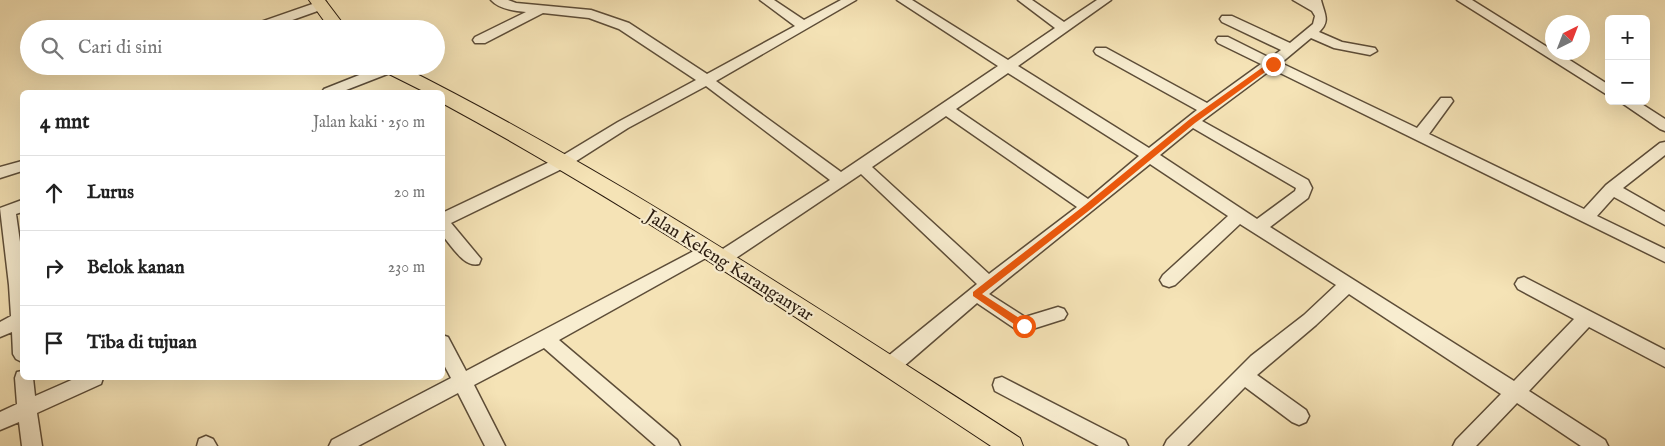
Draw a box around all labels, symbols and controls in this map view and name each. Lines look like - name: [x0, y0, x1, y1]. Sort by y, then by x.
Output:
- north arrow: [1545, 15, 1590, 60]
- map controls: [1605, 15, 1650, 105]
- button: +: [1605, 15, 1650, 60]
- search box: [20, 20, 445, 75]
- icon: search: [38, 34, 66, 62]
- text: Cari di sini: [78, 36, 162, 60]
- route end: [1262, 53, 1285, 76]
- button: −: [1605, 60, 1650, 105]
- text: 4 mnt: [40, 109, 89, 136]
- text: Jalan kaki · 250 m: [313, 113, 425, 133]
- icon: ahead: [40, 179, 68, 207]
- text: Lurus: [87, 181, 134, 205]
- text: 20 m: [394, 183, 425, 203]
- street label: Jalan Keleng Karanganyar: [639, 204, 818, 327]
- icon: right: [40, 254, 68, 282]
- text: Belok kanan: [87, 256, 185, 280]
- text: 230 m: [388, 258, 425, 278]
- route start: [1013, 315, 1036, 338]
- icon: arrive: [40, 329, 68, 357]
- text: Tiba di tujuan: [87, 331, 197, 355]

